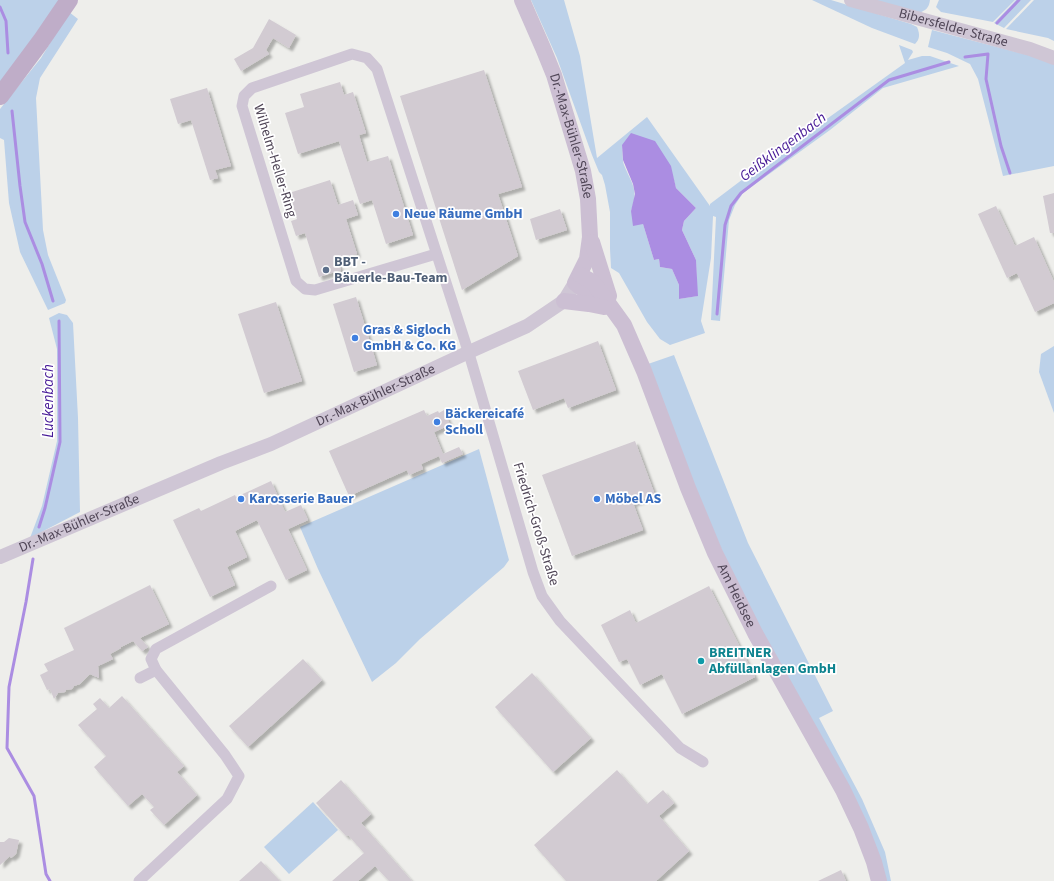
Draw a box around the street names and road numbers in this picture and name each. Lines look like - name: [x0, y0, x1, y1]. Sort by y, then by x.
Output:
- street label: Bibersfelder Straße: [896, 3, 1010, 52]
- street label: Dr.-Max-Bühler-Straße: [544, 71, 598, 200]
- street label: Wilhelm-Heller-Ring: [248, 102, 302, 220]
- street label: Dr.-Max-Bühler-Straße: [313, 359, 439, 432]
- street label: Friedrich-Groß-Straße: [508, 460, 564, 588]
- street label: Dr.-Max-Bühler-Straße: [16, 489, 143, 558]
- street label: Am Heidsee: [712, 560, 761, 631]

